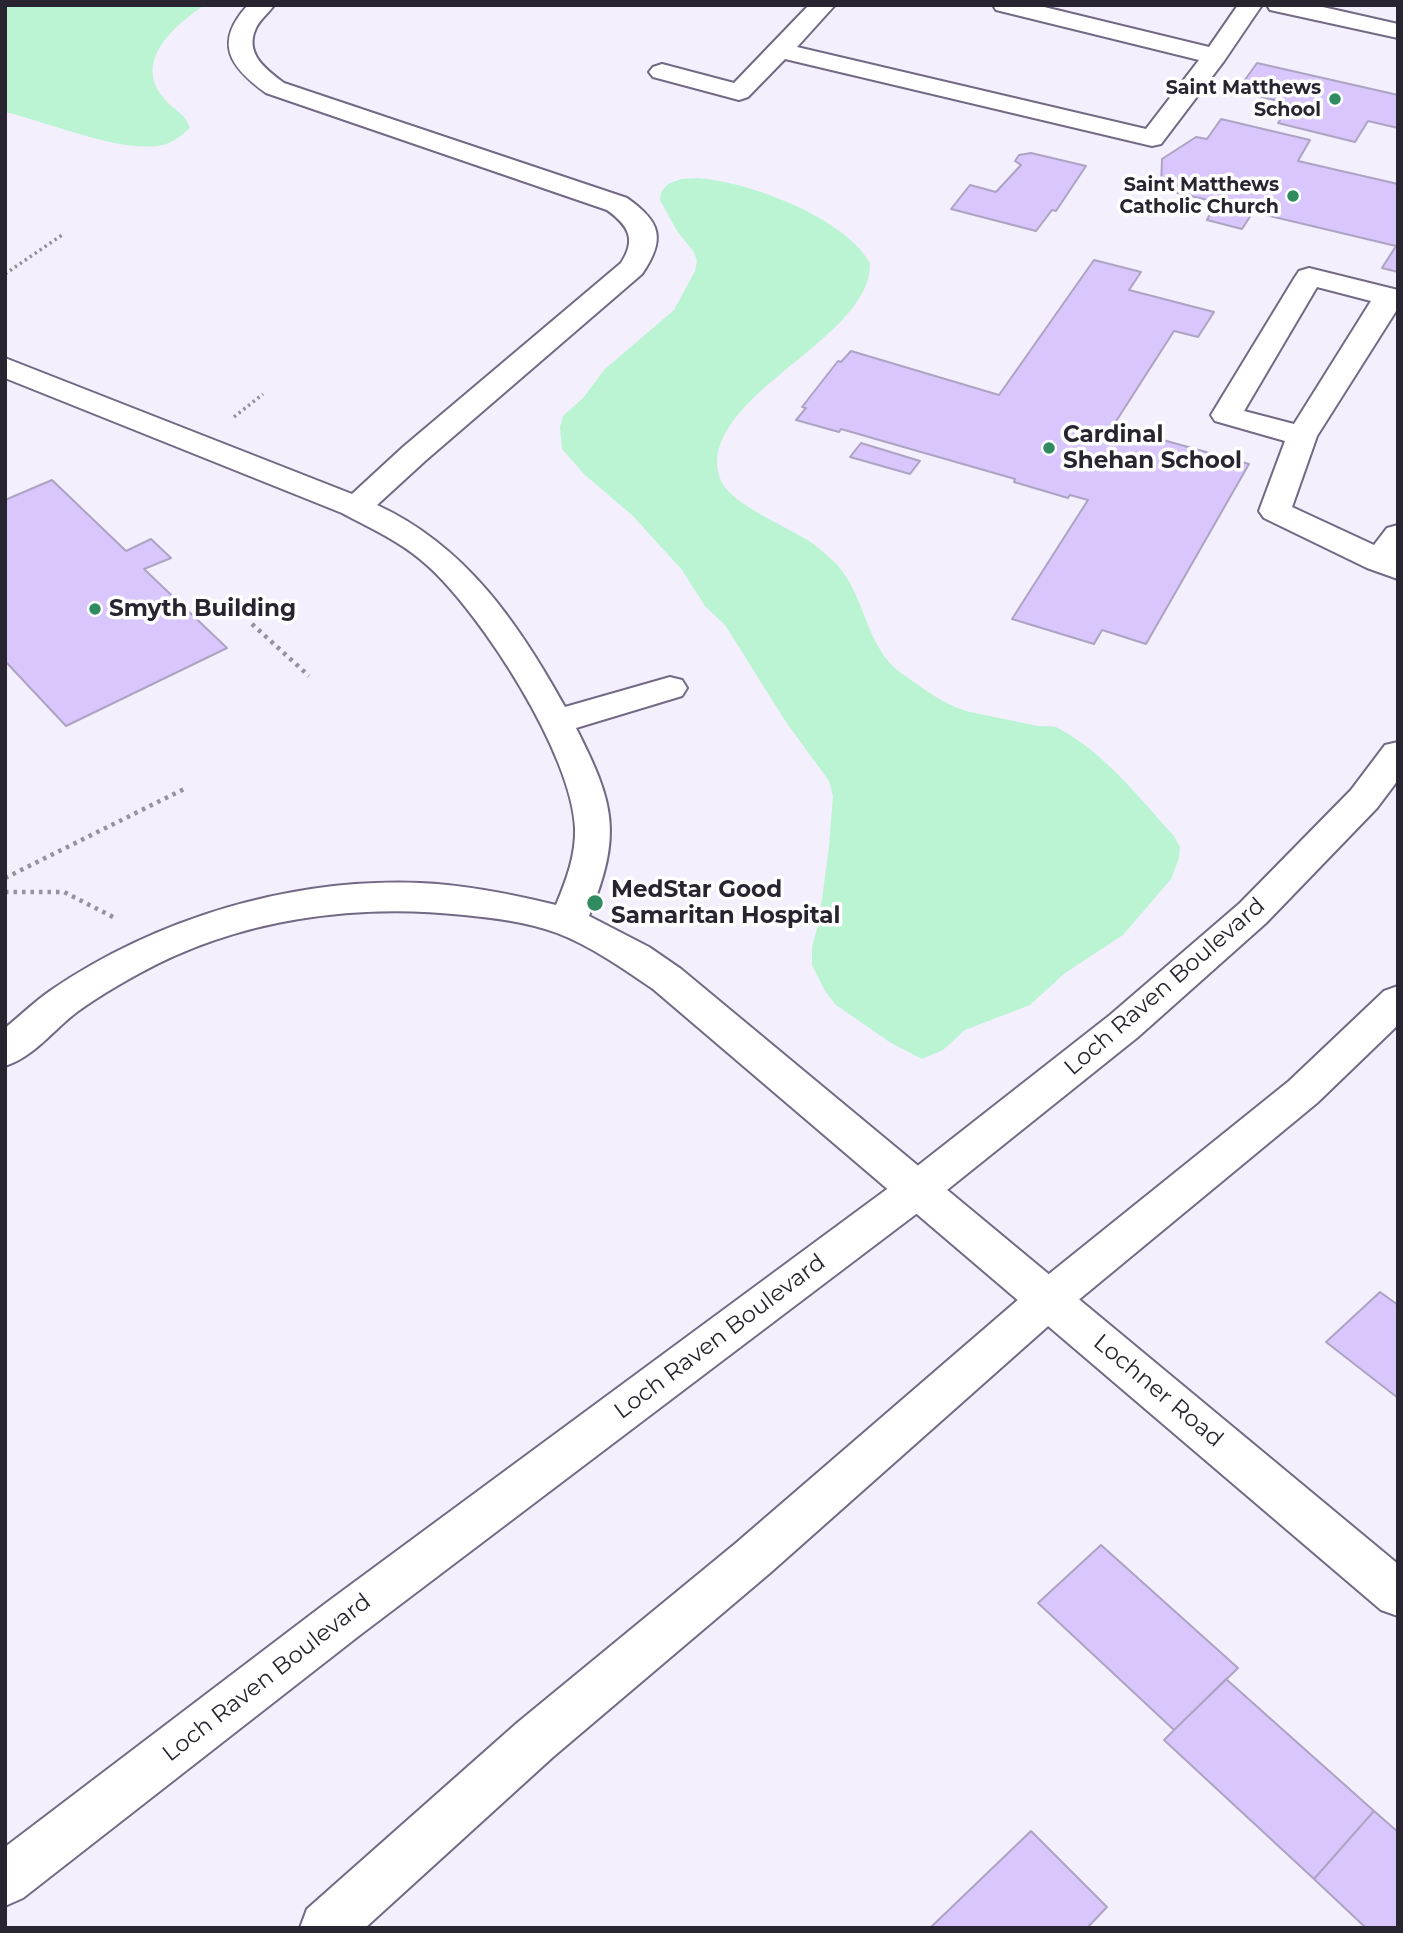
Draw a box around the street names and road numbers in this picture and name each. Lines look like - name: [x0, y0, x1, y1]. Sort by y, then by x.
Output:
- street label: Loch Raven Boulevard: [1059, 892, 1271, 1082]
- street label: Loch Raven Boulevard: [609, 1249, 831, 1425]
- street label: Lochner Road: [1087, 1329, 1229, 1453]
- street label: Loch Raven Boulevard: [157, 1588, 377, 1768]

